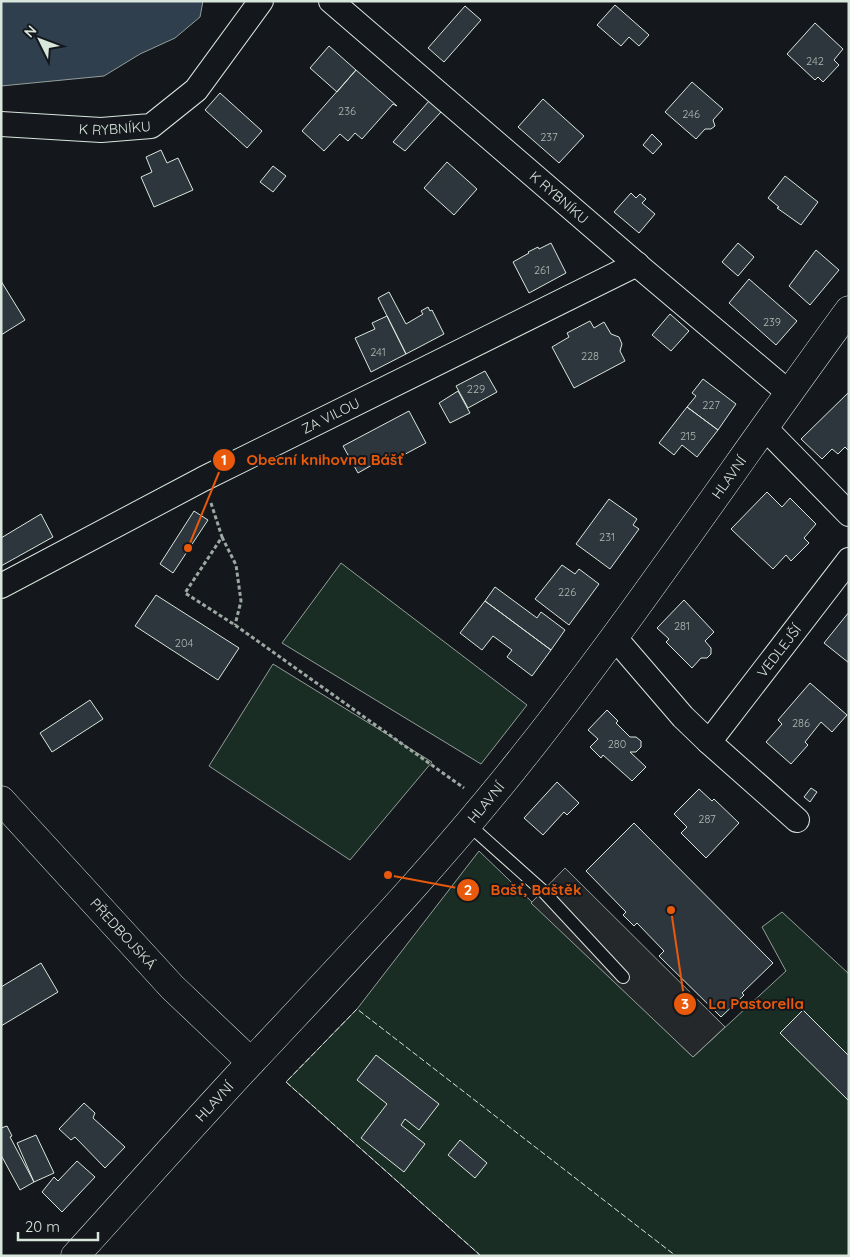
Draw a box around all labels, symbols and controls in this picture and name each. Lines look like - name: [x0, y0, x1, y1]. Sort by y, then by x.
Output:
- north arrow: [15, 15, 65, 65]
- text: N: [20, 21, 40, 41]
- house number: 242: [806, 54, 824, 68]
- house number: 236: [338, 104, 356, 118]
- house number: 246: [682, 107, 700, 121]
- street label: K RYBNÍKU: [78, 117, 152, 139]
- house number: 237: [540, 130, 558, 144]
- street label: K RYBNÍKU: [526, 167, 592, 228]
- house number: 261: [534, 263, 550, 277]
- house number: 239: [763, 315, 781, 329]
- house number: 241: [370, 345, 386, 359]
- house number: 228: [581, 349, 599, 363]
- house number: 229: [467, 382, 485, 396]
- street label: ZA VILOU: [298, 394, 363, 438]
- house number: 227: [702, 398, 720, 412]
- house number: 215: [680, 429, 696, 443]
- callout: Obecní knihovna Bášť: [211, 445, 413, 475]
- text: 1: [221, 450, 227, 469]
- text: Obecní knihovna Bášť: [247, 450, 404, 469]
- street label: HLAVNÍ: [708, 452, 751, 502]
- house number: 231: [599, 530, 615, 544]
- house number: 226: [558, 585, 576, 599]
- house number: 281: [674, 619, 690, 633]
- street label: VEDLEJŠÍ: [753, 620, 805, 681]
- house number: 204: [175, 636, 193, 650]
- house number: 286: [792, 716, 810, 730]
- house number: 280: [608, 737, 626, 751]
- street label: HLAVNÍ: [464, 778, 509, 827]
- house number: 287: [698, 812, 716, 826]
- callout: Bašť, Baštěk: [456, 875, 592, 905]
- text: 2: [464, 880, 472, 899]
- text: Bašť, Baštěk: [491, 880, 581, 899]
- street label: PŘEDBOJSKÁ: [86, 894, 160, 973]
- callout: La Pastorella: [673, 989, 813, 1019]
- text: 3: [681, 994, 689, 1013]
- text: La Pastorella: [708, 994, 804, 1013]
- street label: HLAVNÍ: [192, 1077, 238, 1126]
- scale bar: [18, 1210, 98, 1242]
- text: 20 m: [25, 1217, 60, 1236]

